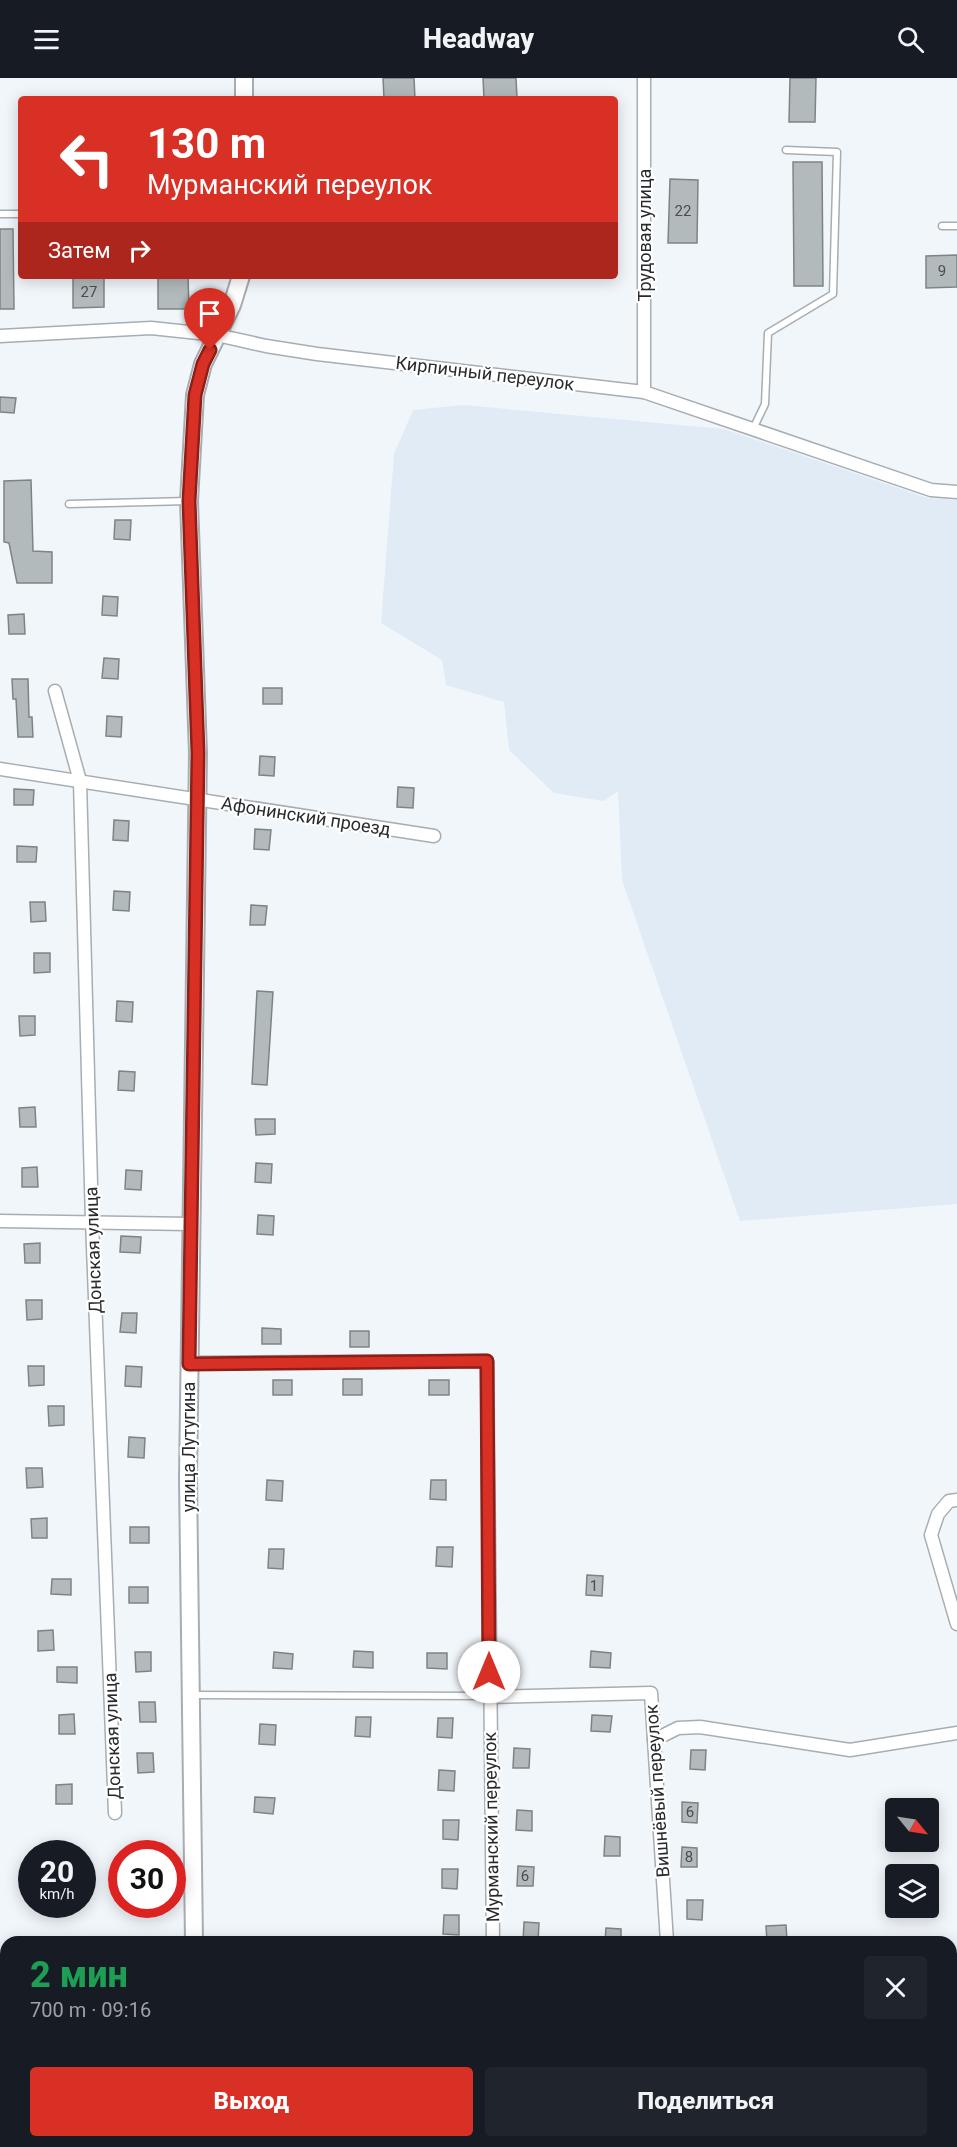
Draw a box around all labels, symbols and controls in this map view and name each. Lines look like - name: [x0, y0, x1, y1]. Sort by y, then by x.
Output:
- icon: menu: [30, 23, 63, 56]
- text: Headway: [423, 23, 534, 55]
- icon: search: [894, 23, 927, 56]
- text: 130 m: [147, 119, 266, 168]
- icon: left: [48, 120, 126, 198]
- text: Мурманский переулок: [147, 169, 432, 201]
- street label: Трудовая улица: [634, 169, 655, 301]
- house number: 22: [675, 202, 691, 220]
- icon: right: [123, 234, 156, 267]
- text: Затем: [48, 238, 111, 263]
- house number: 9: [938, 262, 946, 280]
- house number: 27: [81, 283, 97, 301]
- pin: [184, 288, 235, 350]
- icon: arrive: [193, 297, 226, 330]
- street label: Кирпичный переулок: [395, 352, 576, 394]
- street label: Афонинский проезд: [220, 792, 392, 840]
- street label: Донская улица: [80, 1186, 106, 1314]
- street label: улица Лутугина: [178, 1382, 199, 1512]
- house number: 1: [590, 1577, 598, 1595]
- position arrow: [457, 1640, 521, 1704]
- street label: Донская улица: [99, 1672, 125, 1800]
- street label: Вишнёвый переулок: [640, 1704, 674, 1878]
- street label: Мурманский переулок: [479, 1731, 503, 1922]
- north arrow: [885, 1798, 939, 1852]
- map controls: [885, 1798, 939, 1918]
- house number: 6: [686, 1803, 694, 1821]
- speed limit sign: 30: [108, 1840, 186, 1918]
- house number: 8: [685, 1848, 693, 1866]
- text: 20: [40, 1854, 74, 1889]
- button: layers: [885, 1864, 939, 1918]
- house number: 6: [521, 1867, 529, 1885]
- text: km/h: [39, 1885, 75, 1903]
- text: 2 мин: [30, 1954, 128, 1996]
- button: close: [864, 1956, 927, 2019]
- text: 700 m · 09:16: [30, 1998, 151, 2022]
- button: Выход: [30, 2067, 473, 2136]
- button: Поделиться: [485, 2067, 927, 2136]

